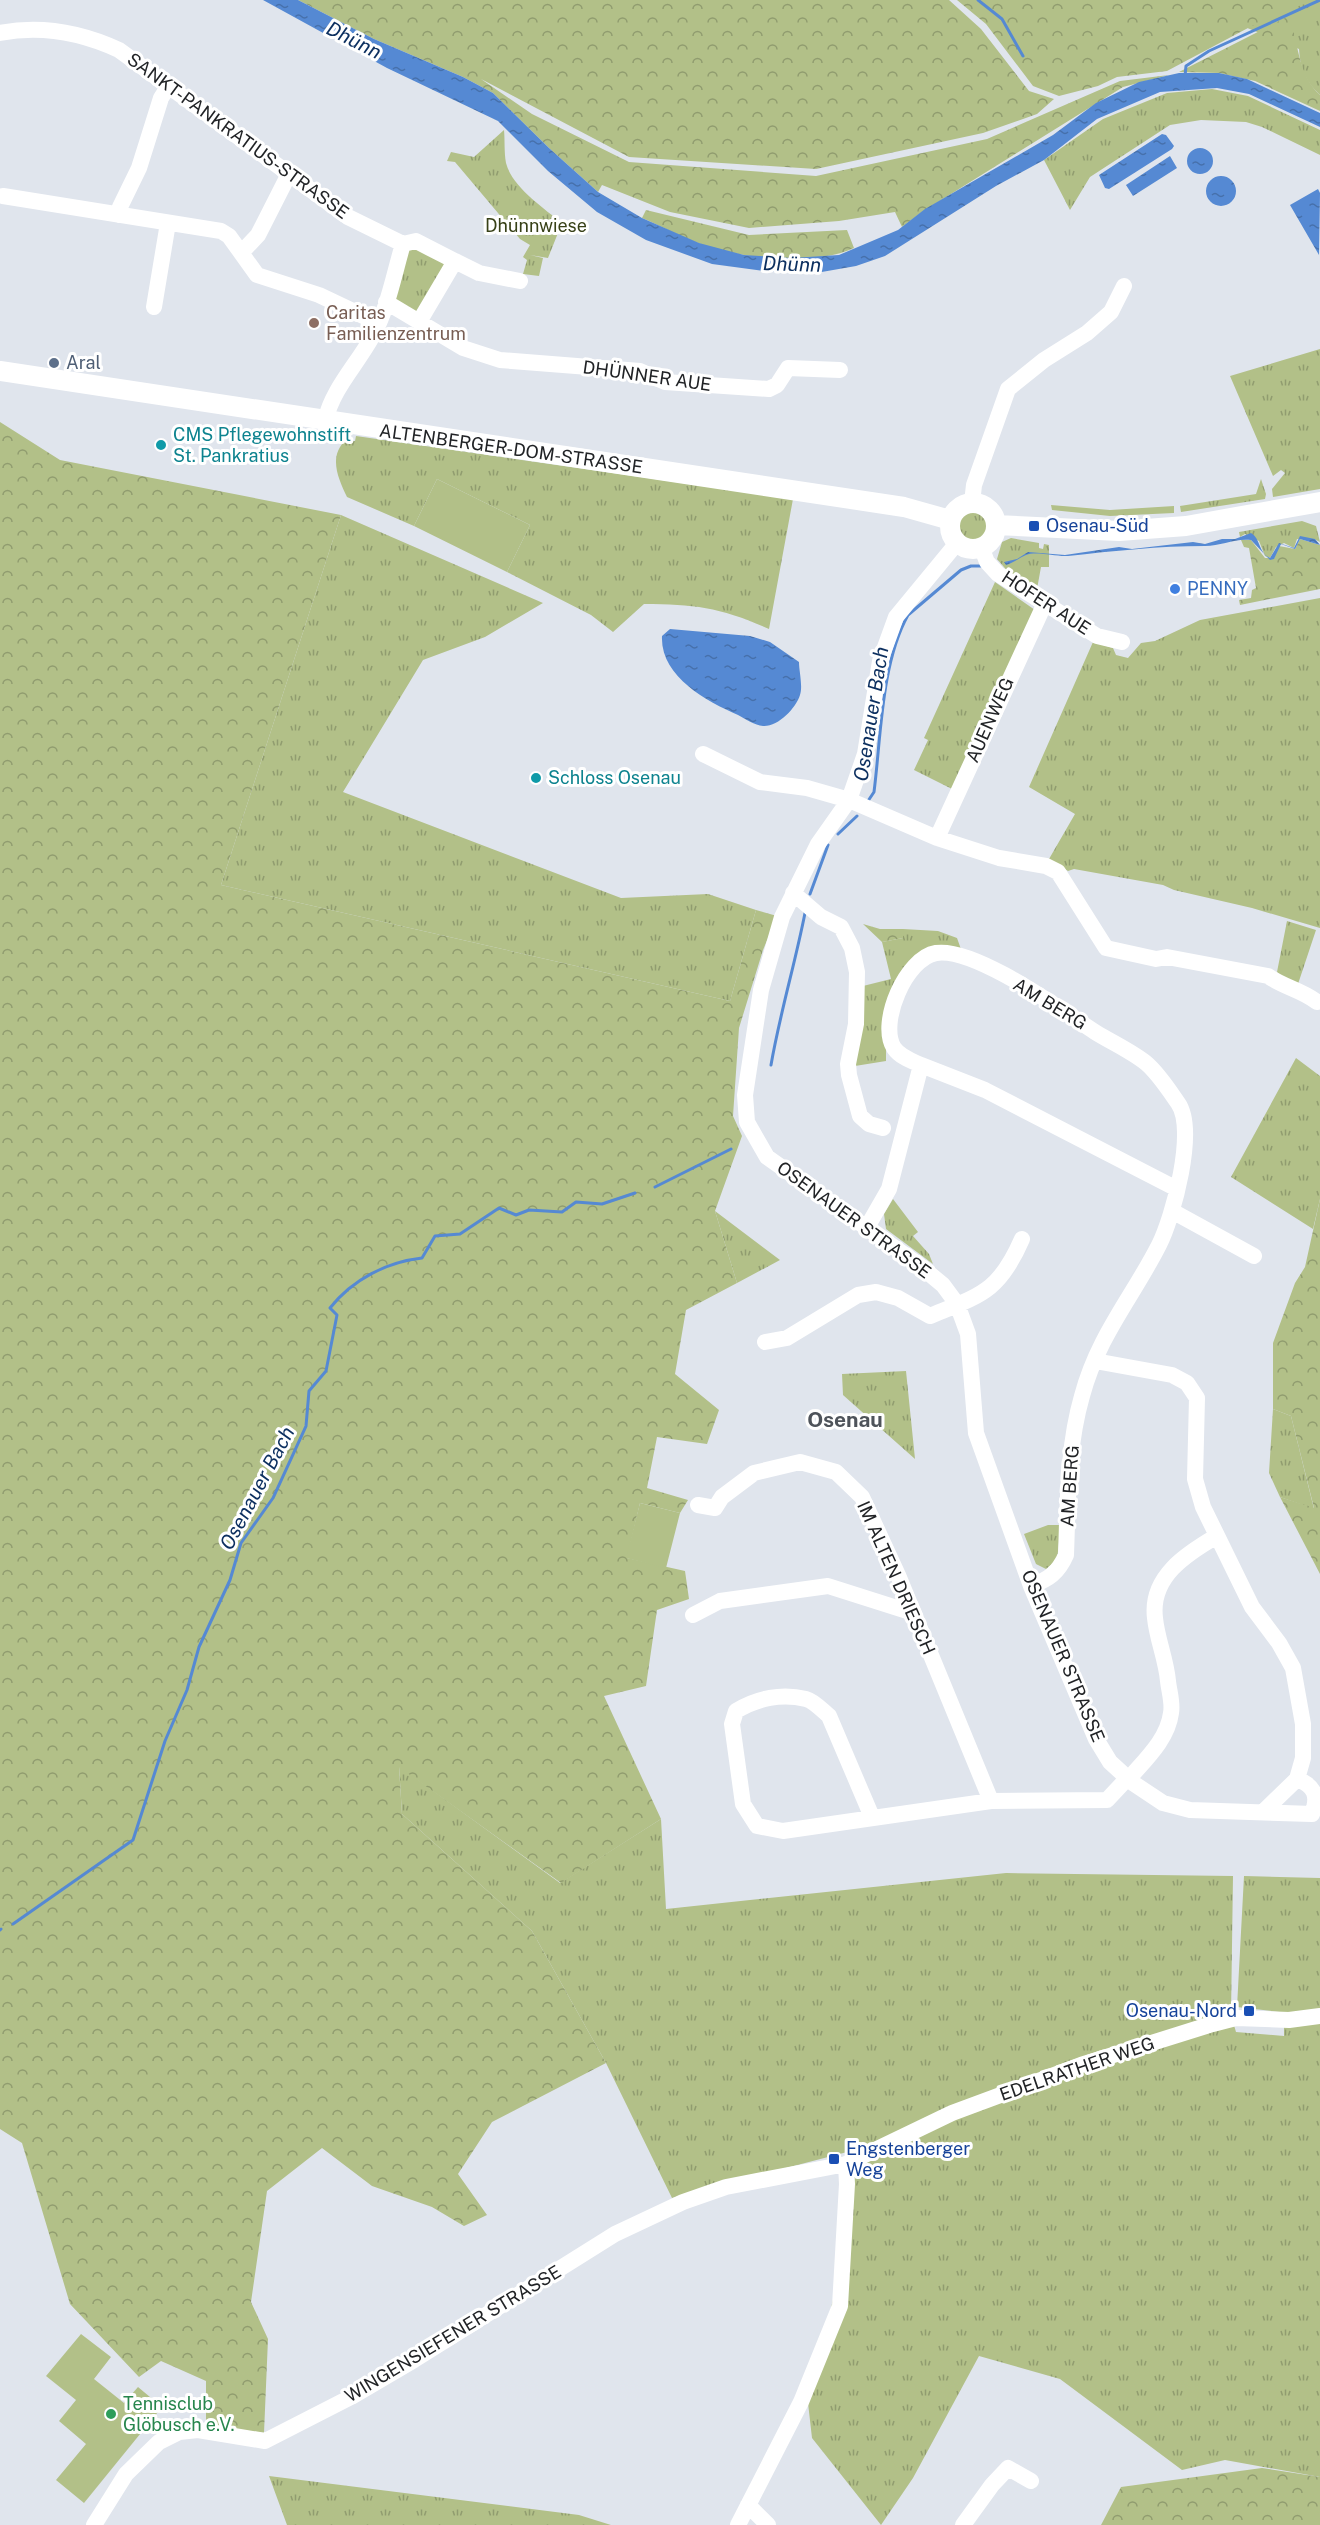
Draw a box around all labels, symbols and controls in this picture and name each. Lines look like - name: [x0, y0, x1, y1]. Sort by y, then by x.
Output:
- water label: Dhünn: [323, 16, 385, 64]
- street label: SANKT-PANKRATIUS-STRASSE: [123, 48, 353, 223]
- park label: Dhünnwiese: [485, 215, 587, 236]
- water label: Dhünn: [762, 251, 822, 277]
- place label: Caritas Familienzentrum: [326, 302, 466, 344]
- marker: Caritas Familienzentrum: [307, 316, 321, 330]
- place label: Aral: [66, 352, 101, 373]
- street label: DHÜNNER AUE: [581, 355, 713, 395]
- marker: Aral: [47, 356, 61, 370]
- street label: ALTENBERGER-DOM-STRASSE: [378, 420, 644, 477]
- place label: CMS Pflegewohnstift St. Pankratius: [173, 424, 351, 466]
- marker: CMS Pflegewohnstift St. Pankratius: [154, 438, 168, 452]
- place label: Osenau-Süd: [1046, 515, 1149, 536]
- marker: Osenau-Süd: [1027, 519, 1041, 533]
- street label: HOFER AUE: [998, 566, 1095, 639]
- place label: PENNY: [1187, 578, 1248, 599]
- marker: PENNY: [1168, 582, 1182, 596]
- water label: Osenauer Bach: [849, 645, 893, 783]
- street label: AUENWEG: [961, 674, 1018, 766]
- place label: Schloss Osenau: [548, 767, 681, 788]
- marker: Schloss Osenau: [529, 771, 543, 785]
- street label: AM BERG: [1010, 974, 1091, 1034]
- street label: OSENAUER STRASSE: [773, 1157, 935, 1283]
- district label: Osenau: [807, 1407, 883, 1432]
- water label: Osenauer Bach: [214, 1422, 300, 1554]
- street label: AM BERG: [1056, 1444, 1083, 1527]
- street label: IM ALTEN DRIESCH: [853, 1498, 940, 1658]
- street label: OSENAUER STRASSE: [1018, 1566, 1109, 1745]
- place label: Osenau-Nord: [1126, 2000, 1237, 2021]
- marker: Osenau-Nord: [1242, 2004, 1256, 2018]
- street label: EDELRATHER WEG: [997, 2032, 1157, 2105]
- place label: Engstenberger Weg: [846, 2138, 970, 2180]
- marker: Engstenberger Weg: [827, 2152, 841, 2166]
- street label: WINGENSIEFENER STRASSE: [341, 2261, 565, 2406]
- place label: Tennisclub Glöbusch e.V.: [123, 2393, 235, 2435]
- marker: Tennisclub Glöbusch e.V.: [104, 2407, 118, 2421]

